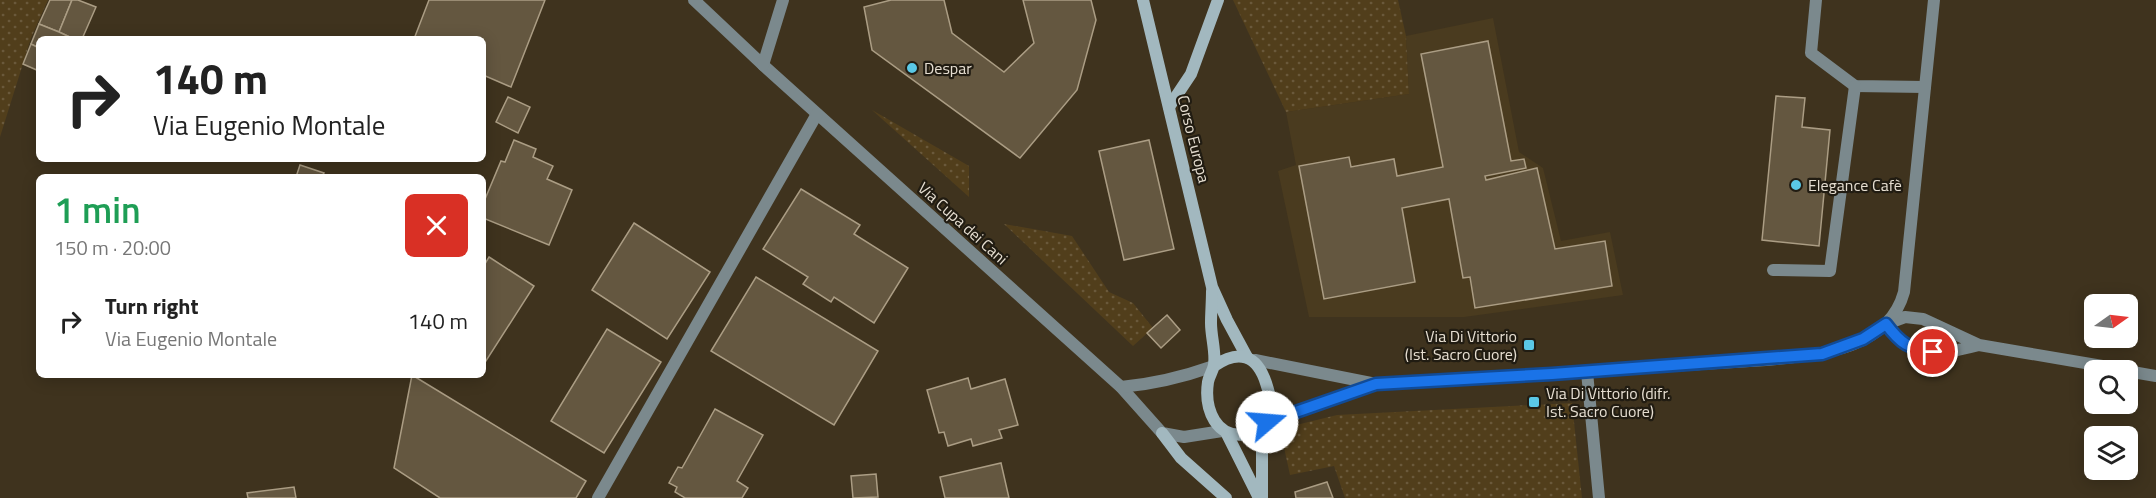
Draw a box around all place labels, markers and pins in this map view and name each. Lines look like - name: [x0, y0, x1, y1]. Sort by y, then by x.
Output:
- place label: Despar: [924, 56, 972, 80]
- marker: Despar: [905, 61, 919, 75]
- place label: Elegance Cafè: [1808, 173, 1902, 197]
- marker: Elegance Cafè: [1789, 178, 1803, 192]
- place label: Via Di Vittorio (Ist. Sacro Cuore): [1405, 324, 1517, 366]
- pin: [1907, 326, 1958, 377]
- marker: Via Di Vittorio (Ist. Sacro Cuore): [1522, 338, 1536, 352]
- place label: Via Di Vittorio (difr. Ist. Sacro Cuore): [1546, 381, 1671, 423]
- marker: Via Di Vittorio (difr. Ist. Sacro Cuore): [1527, 395, 1541, 409]

